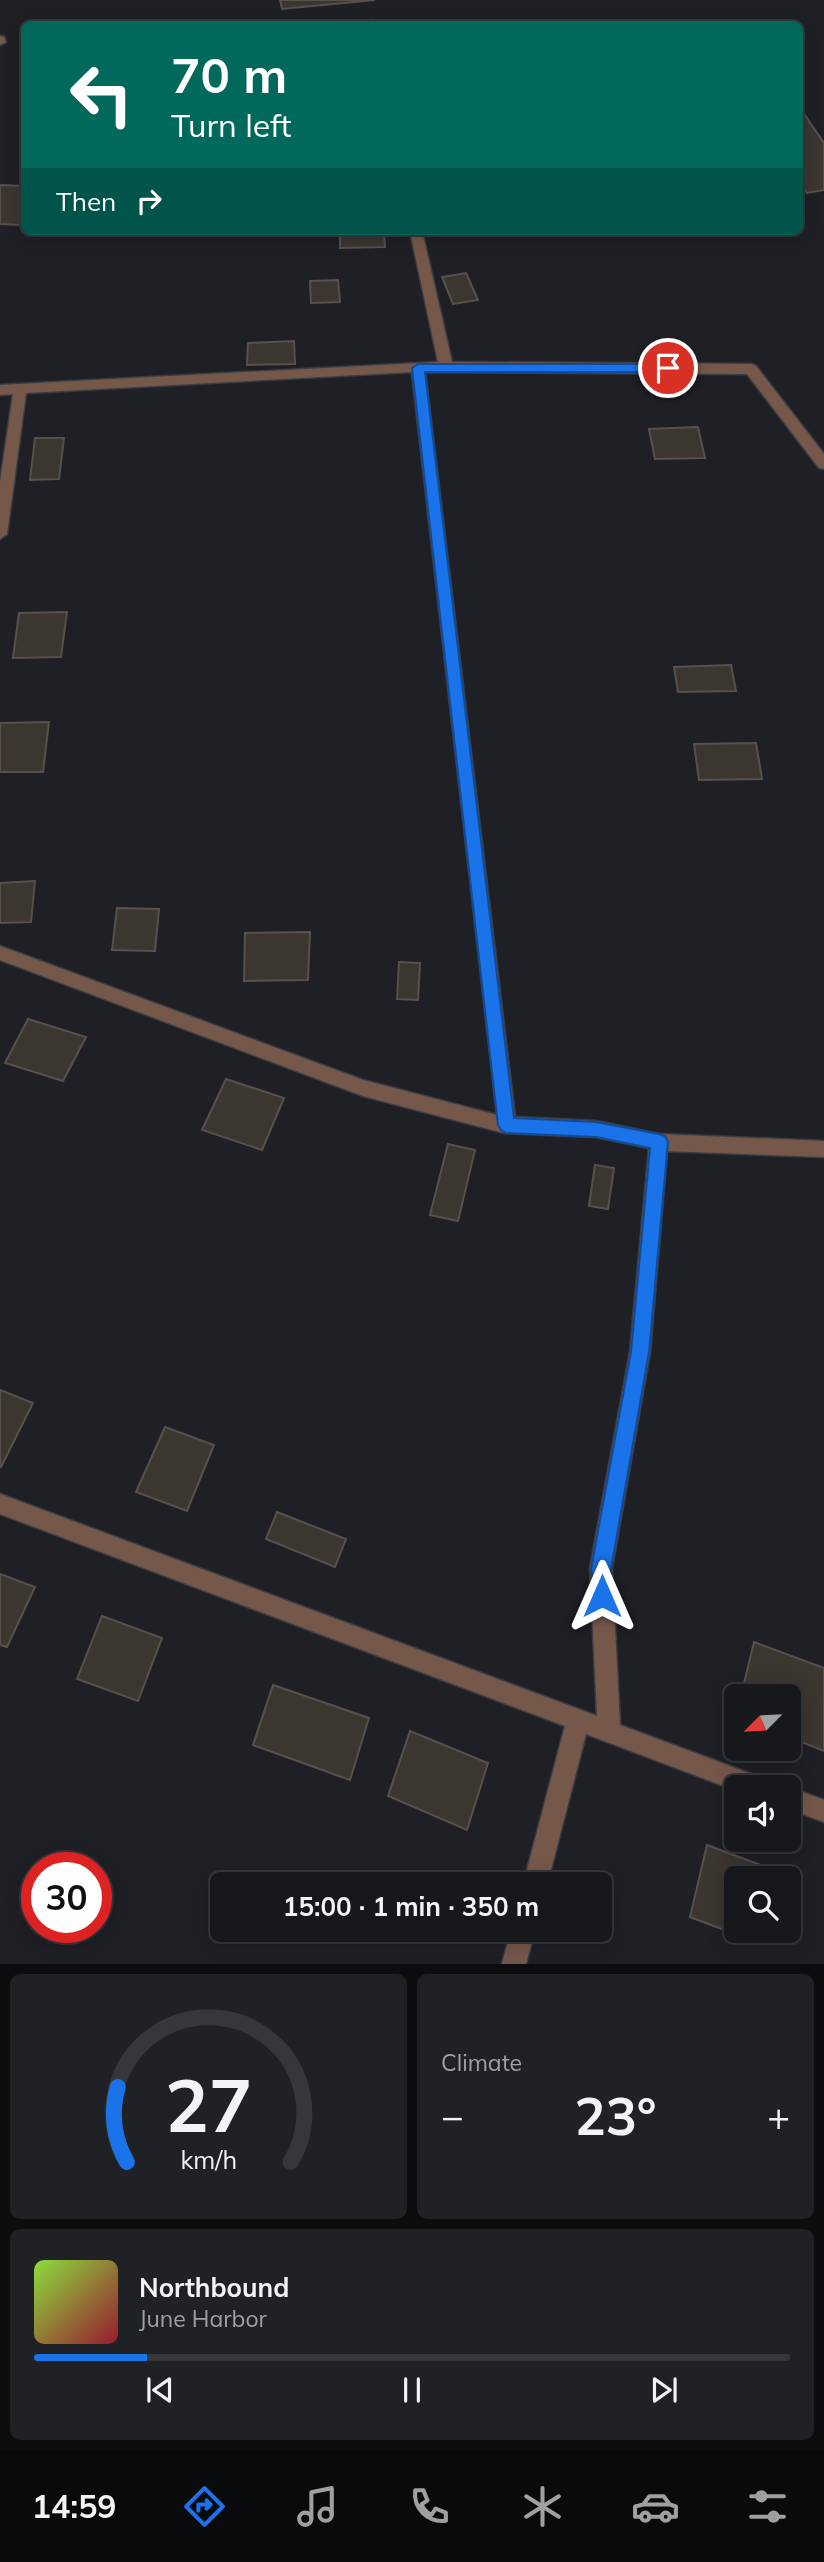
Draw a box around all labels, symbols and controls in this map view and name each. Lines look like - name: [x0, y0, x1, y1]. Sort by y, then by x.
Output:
- text: 70 m: [171, 44, 287, 105]
- icon: left: [56, 49, 147, 140]
- text: Turn left: [171, 105, 291, 145]
- icon: right: [130, 182, 168, 220]
- text: Then: [56, 185, 116, 218]
- pin: [638, 338, 698, 398]
- icon: arrive: [649, 349, 687, 387]
- position arrow: [565, 1559, 639, 1633]
- north arrow: [724, 1684, 802, 1760]
- map controls: [724, 1684, 801, 1943]
- button: sound: [724, 1775, 801, 1852]
- speed limit sign: 30: [21, 1852, 112, 1943]
- button: search: [724, 1866, 801, 1943]
- text: 15:00 · 1 min · 350 m: [283, 1890, 539, 1923]
- text: Climate: [441, 2048, 522, 2077]
- text: 27: [165, 2060, 252, 2151]
- text: 23°: [574, 2083, 657, 2148]
- text: −: [441, 2092, 464, 2140]
- text: +: [767, 2092, 790, 2140]
- text: km/h: [180, 2144, 237, 2175]
- text: Northbound: [139, 2271, 289, 2304]
- text: June Harbor: [139, 2304, 267, 2333]
- icon: previous: [141, 2371, 179, 2409]
- icon: pause: [393, 2371, 431, 2409]
- icon: next: [645, 2371, 683, 2409]
- icon: directions: [180, 2482, 229, 2531]
- icon: music: [293, 2482, 342, 2531]
- icon: phone: [405, 2482, 454, 2531]
- icon: climate: [518, 2482, 567, 2531]
- icon: car: [631, 2482, 680, 2531]
- icon: filters: [743, 2482, 792, 2531]
- text: 14:59: [32, 2486, 117, 2526]

